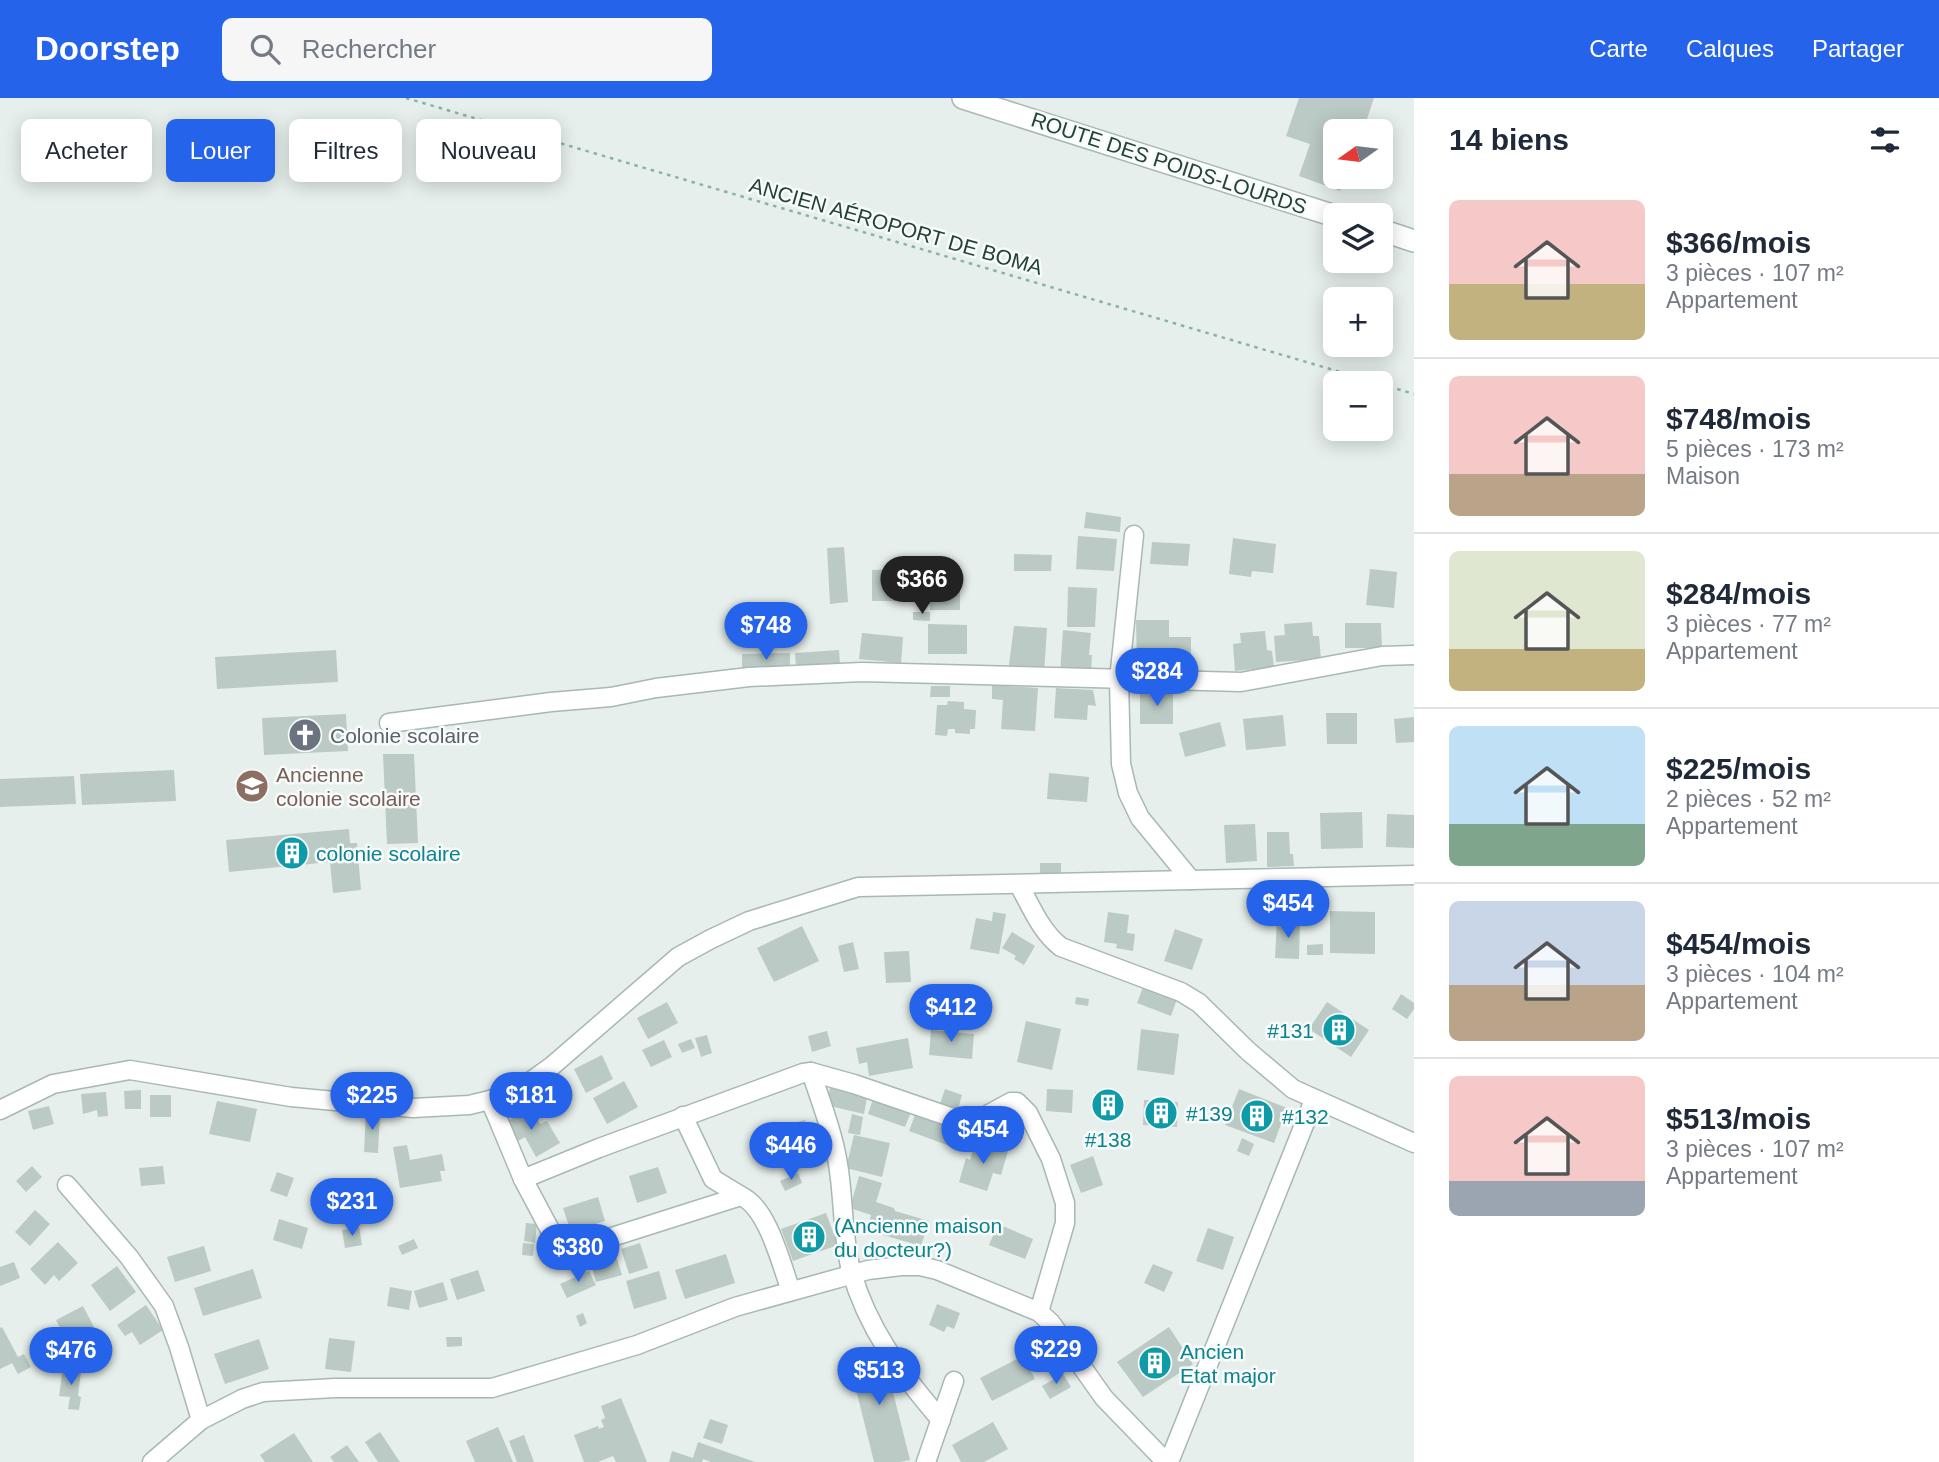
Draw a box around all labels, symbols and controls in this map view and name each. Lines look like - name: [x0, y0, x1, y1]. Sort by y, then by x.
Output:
- search box: [222, 18, 712, 81]
- text: Doorstep: [35, 30, 180, 67]
- icon: search: [246, 30, 284, 68]
- text: Rechercher: [302, 34, 436, 64]
- text: Carte: [1589, 35, 1648, 62]
- text: Calques: [1686, 35, 1774, 62]
- text: Partager: [1812, 35, 1904, 62]
- street label: ROUTE DES POIDS-LOURDS: [1028, 108, 1310, 218]
- chip: Acheter: [21, 119, 152, 182]
- chip: Louer: [166, 119, 275, 182]
- chip: Filtres: [289, 119, 402, 182]
- chip: Nouveau: [416, 119, 561, 182]
- north arrow: [1323, 119, 1393, 189]
- map controls: [1323, 119, 1393, 441]
- icon: filters: [1866, 121, 1904, 159]
- text: 14 biens: [1449, 123, 1569, 156]
- street label: ANCIEN AÉROPORT DE BOMA: [747, 173, 1045, 279]
- button: layers: [1323, 203, 1393, 273]
- text: $366/mois: [1666, 226, 1811, 259]
- icon: home: [1505, 228, 1589, 312]
- text: 3 pièces · 107 m²: [1666, 260, 1844, 286]
- button: +: [1323, 287, 1393, 357]
- text: Appartement: [1666, 287, 1798, 313]
- button: −: [1323, 371, 1393, 441]
- text: $748/mois: [1666, 402, 1811, 435]
- icon: home: [1505, 404, 1589, 488]
- text: 5 pièces · 173 m²: [1666, 436, 1844, 462]
- text: Maison: [1666, 463, 1740, 489]
- pin: $366: [881, 556, 963, 616]
- text: $366: [896, 566, 948, 592]
- text: $284/mois: [1666, 577, 1811, 610]
- icon: home: [1505, 579, 1589, 663]
- pin: $748: [725, 602, 807, 662]
- text: 3 pièces · 77 m²: [1666, 611, 1831, 637]
- text: $748: [740, 612, 792, 638]
- text: Appartement: [1666, 638, 1798, 664]
- pin: $284: [1116, 648, 1198, 708]
- text: $284: [1131, 658, 1183, 684]
- church icon: Colonie scolaire: [286, 716, 324, 754]
- place label: Colonie scolaire: [330, 724, 479, 747]
- text: $225/mois: [1666, 752, 1811, 785]
- icon: home: [1505, 754, 1589, 838]
- place label: Ancienne colonie scolaire: [276, 763, 421, 810]
- school or university icon: Ancienne colonie scolaire: [233, 767, 271, 805]
- text: 2 pièces · 52 m²: [1666, 786, 1831, 812]
- text: Appartement: [1666, 813, 1798, 839]
- building icon: colonie scolaire: [273, 834, 311, 872]
- place label: colonie scolaire: [316, 842, 461, 865]
- pin: $454: [1247, 880, 1329, 940]
- text: $454: [1262, 890, 1314, 916]
- text: $454/mois: [1666, 927, 1811, 960]
- icon: home: [1505, 929, 1589, 1013]
- text: 3 pièces · 104 m²: [1666, 961, 1844, 987]
- pin: $412: [910, 984, 992, 1044]
- text: Appartement: [1666, 988, 1798, 1014]
- text: $412: [925, 994, 977, 1020]
- building icon: #131: [1320, 1011, 1358, 1049]
- place label: #131: [1267, 1019, 1314, 1042]
- pin: $225: [331, 1072, 413, 1132]
- pin: $181: [490, 1072, 572, 1132]
- text: $225: [346, 1082, 398, 1108]
- text: $181: [505, 1082, 557, 1108]
- building icon: #138: [1089, 1086, 1127, 1124]
- building icon: #139: [1142, 1094, 1180, 1132]
- building icon: #132: [1238, 1097, 1276, 1135]
- place label: #139: [1186, 1102, 1233, 1125]
- text: $513/mois: [1666, 1102, 1811, 1135]
- icon: home: [1505, 1104, 1589, 1188]
- place label: #132: [1282, 1105, 1329, 1128]
- pin: $454: [942, 1107, 1024, 1166]
- text: $454: [957, 1116, 1009, 1142]
- pin: $446: [750, 1122, 832, 1182]
- place label: #138: [1085, 1128, 1131, 1151]
- text: $446: [765, 1132, 817, 1158]
- text: 3 pièces · 107 m²: [1666, 1136, 1844, 1162]
- text: Appartement: [1666, 1163, 1798, 1189]
- pin: $231: [311, 1178, 393, 1238]
- text: $231: [326, 1188, 378, 1214]
- place label: (Ancienne maison du docteur?): [834, 1214, 1002, 1261]
- building icon: (Ancienne maison du docteur?): [790, 1218, 828, 1256]
- pin: $380: [537, 1224, 619, 1284]
- text: $380: [552, 1234, 604, 1260]
- pin: $229: [1015, 1326, 1097, 1386]
- pin: $476: [30, 1328, 112, 1387]
- text: $229: [1030, 1336, 1082, 1362]
- text: $476: [45, 1337, 97, 1363]
- place label: Ancien Etat major: [1180, 1340, 1276, 1387]
- building icon: Ancien Etat major: [1136, 1344, 1174, 1382]
- pin: $513: [838, 1348, 920, 1407]
- text: $513: [853, 1357, 905, 1383]

